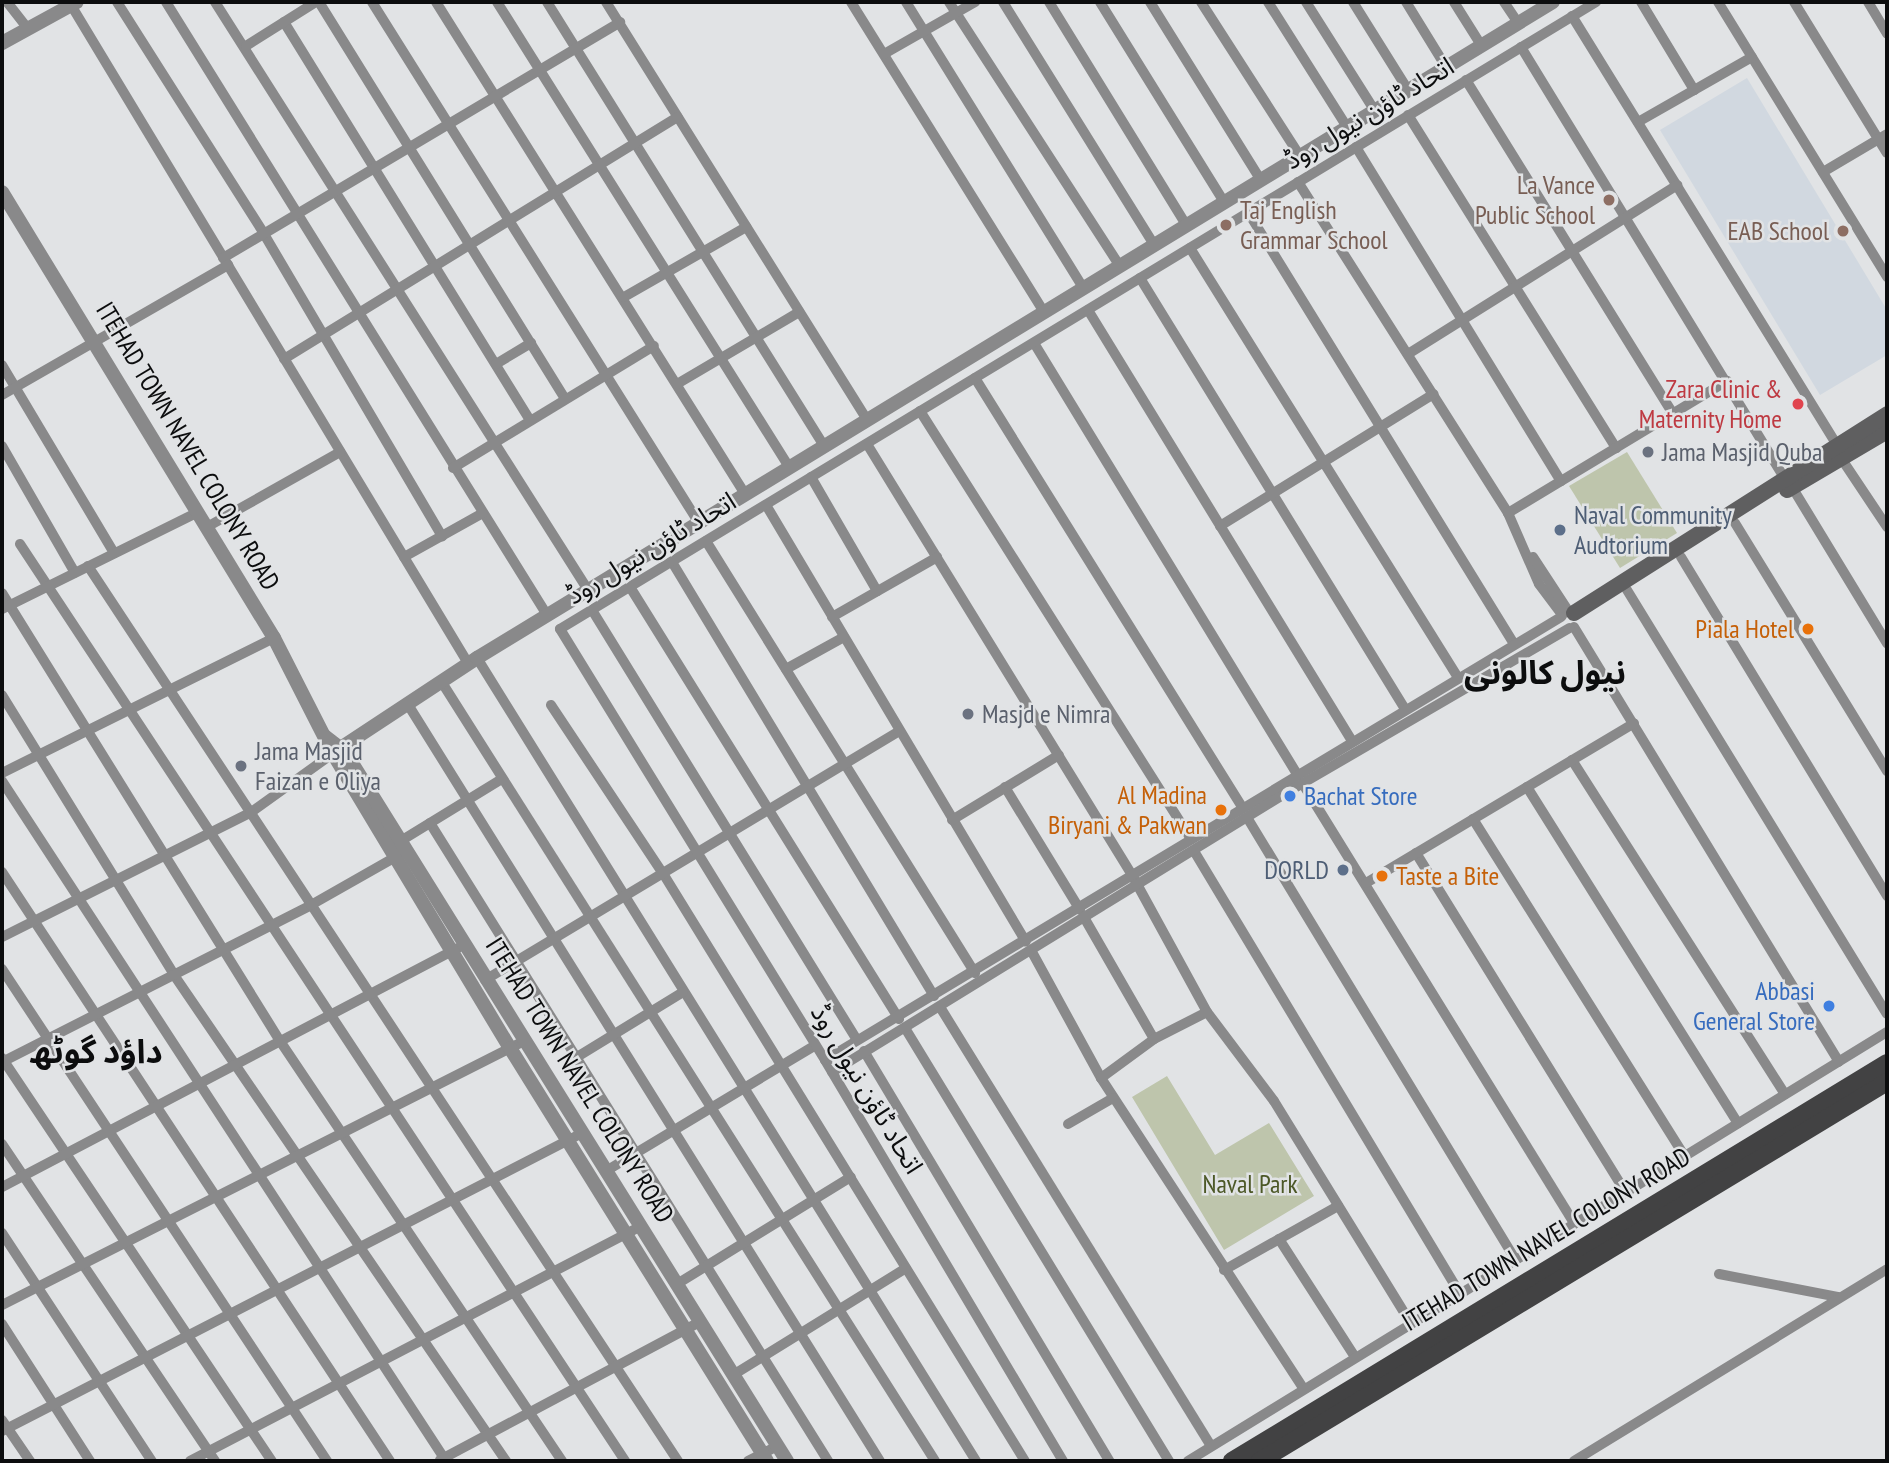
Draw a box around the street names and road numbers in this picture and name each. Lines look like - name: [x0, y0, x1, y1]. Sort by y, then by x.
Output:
- street label: اتحاد ٹاؤن نیول روڈ: [1279, 50, 1459, 176]
- street label: ITEHAD TOWN NAVEL COLONY ROAD: [89, 296, 287, 596]
- street label: اتحاد ٹاؤن نیول روڈ: [561, 485, 741, 611]
- street label: ITEHAD TOWN NAVEL COLONY ROAD: [479, 931, 681, 1229]
- street label: اتحاد ٹاؤن نیول روڈ: [804, 999, 930, 1179]
- street label: ITEHAD TOWN NAVEL COLONY ROAD: [1396, 1140, 1696, 1338]

